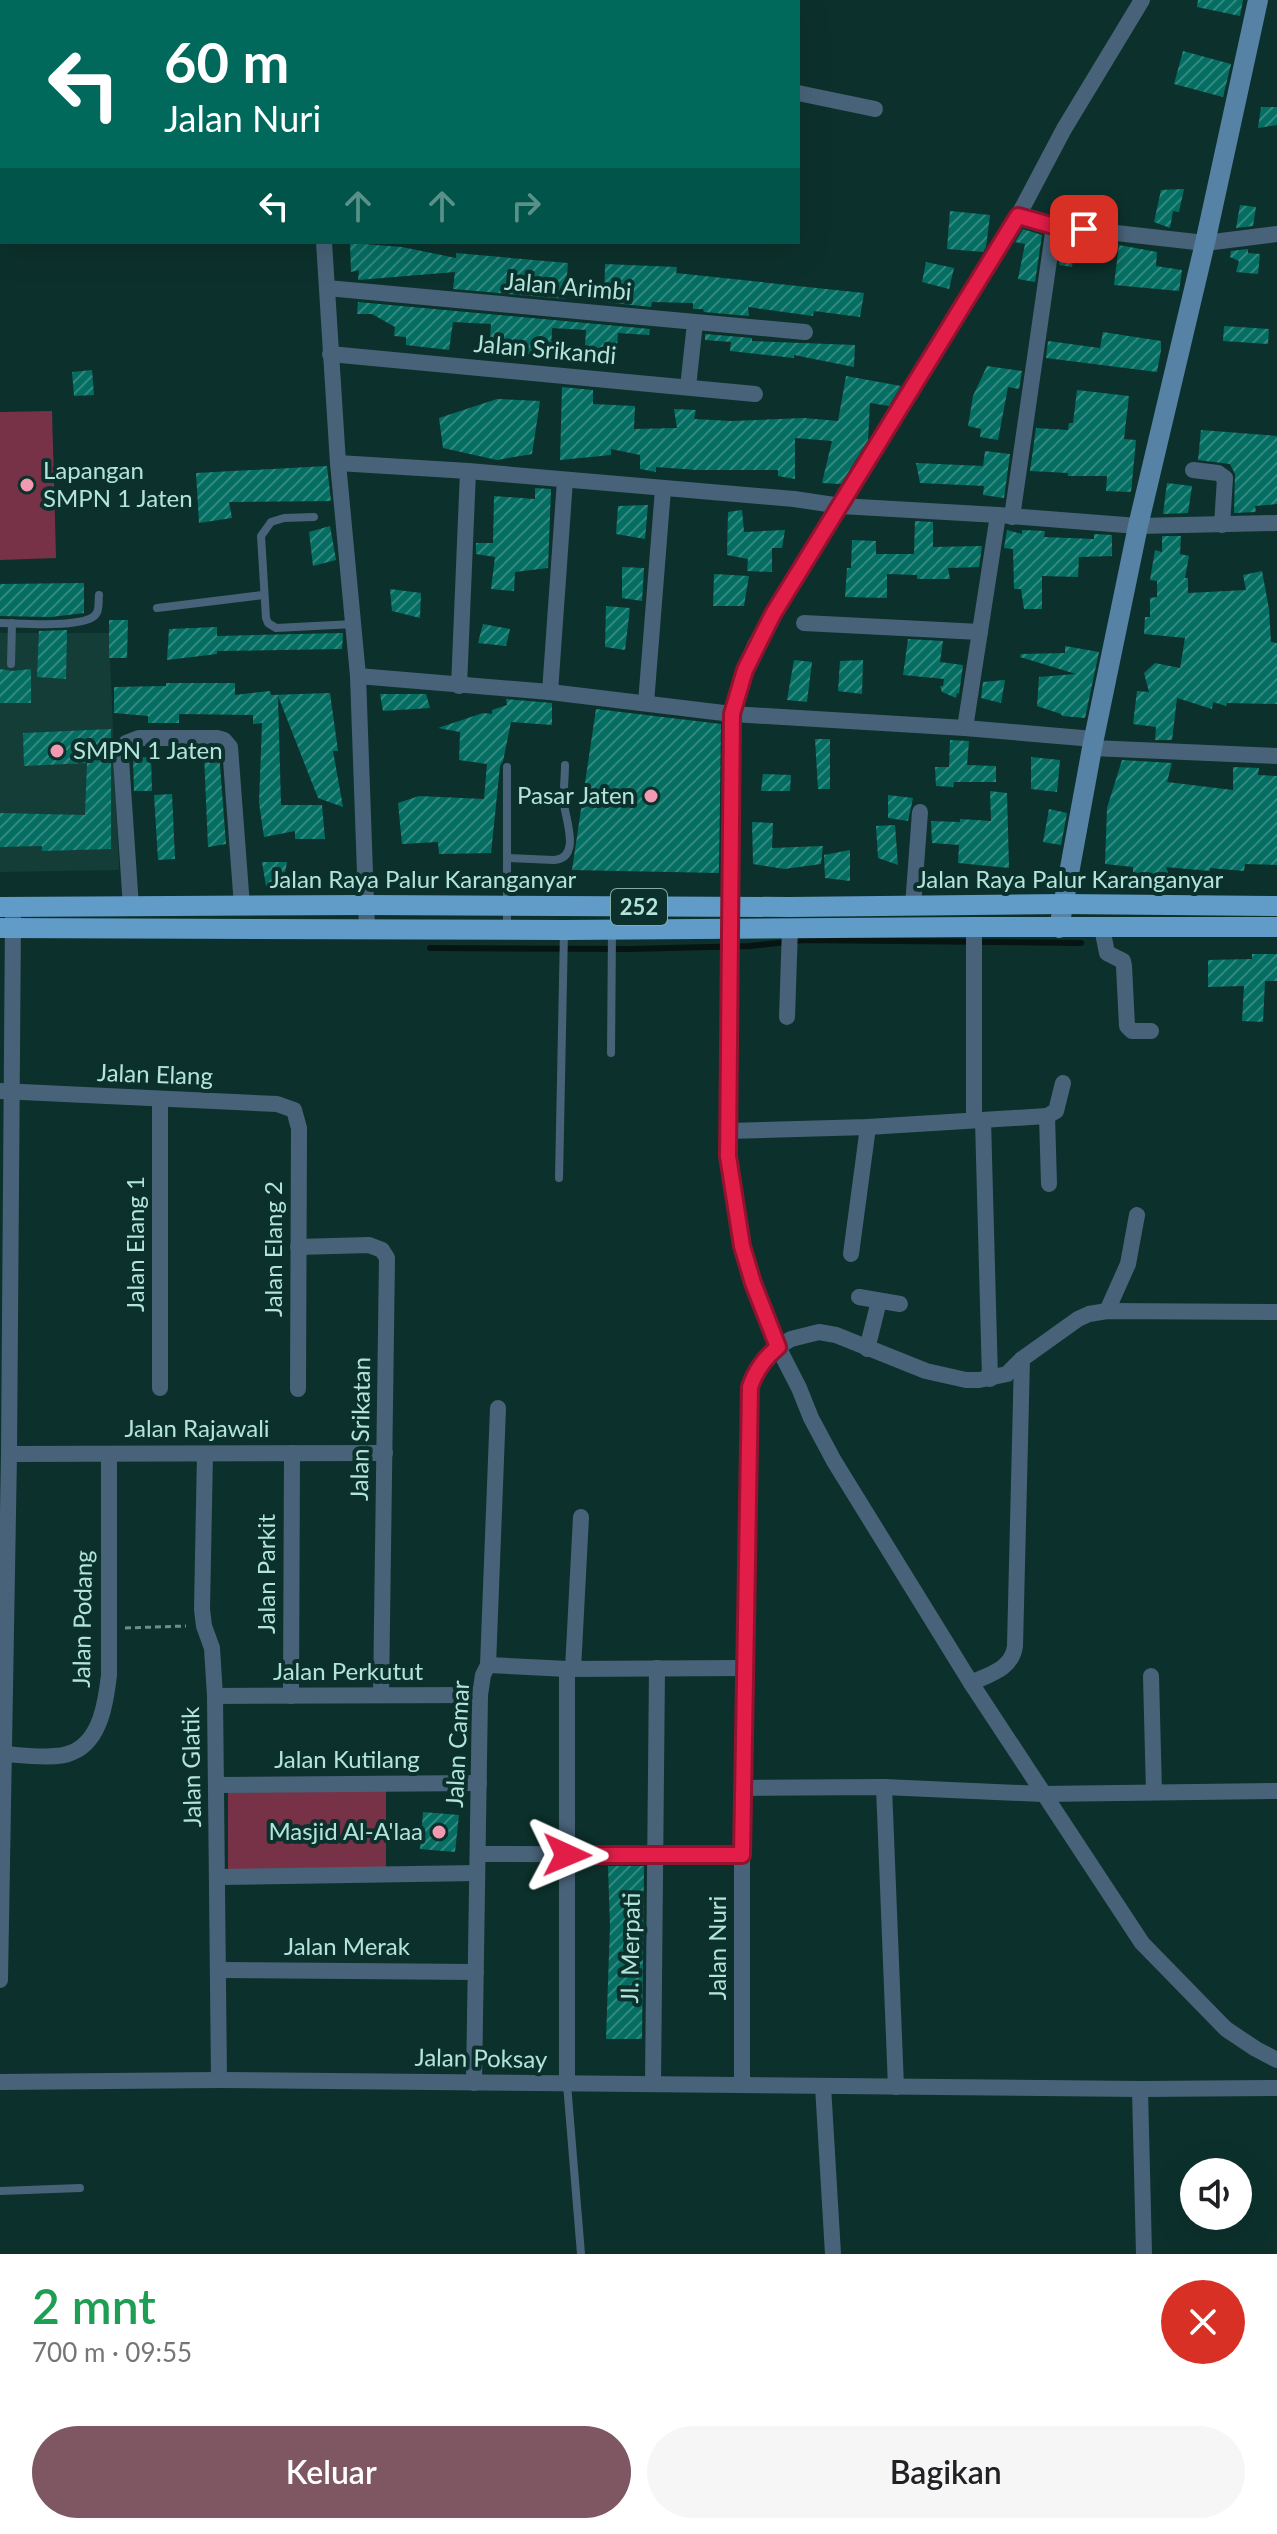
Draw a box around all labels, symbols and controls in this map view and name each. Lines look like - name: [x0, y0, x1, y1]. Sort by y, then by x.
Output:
- text: 60 m: [164, 28, 289, 95]
- icon: left: [32, 32, 136, 136]
- text: Jalan Nuri: [164, 96, 321, 140]
- icon: left: [252, 184, 296, 228]
- icon: ahead: [336, 184, 380, 228]
- icon: ahead: [420, 184, 464, 228]
- icon: right: [504, 184, 548, 228]
- pin: [1050, 195, 1118, 263]
- icon: arrive: [1062, 207, 1106, 251]
- street label: Jalan Arimbi: [503, 266, 633, 306]
- street label: Jalan Srikandi: [473, 328, 617, 369]
- place label: Lapangan SMPN 1 Jaten: [43, 455, 193, 512]
- marker: Lapangan SMPN 1 Jaten: [18, 476, 36, 494]
- place label: SMPN 1 Jaten: [73, 735, 223, 764]
- marker: SMPN 1 Jaten: [48, 742, 66, 760]
- place label: Pasar Jaten: [517, 780, 635, 809]
- marker: Pasar Jaten: [642, 787, 660, 805]
- street label: Jalan Raya Palur Karanganyar: [270, 864, 577, 893]
- street label: Jalan Raya Palur Karanganyar: [917, 864, 1224, 893]
- road number: 252: [611, 889, 667, 925]
- street label: Jalan Elang: [97, 1057, 213, 1090]
- street label: Jalan Elang 1: [120, 1176, 149, 1312]
- street label: Jalan Elang 2: [258, 1181, 287, 1317]
- street label: Jalan Srikatan: [344, 1357, 375, 1501]
- street label: Jalan Rajawali: [124, 1413, 270, 1442]
- street label: Jalan Parkit: [251, 1514, 280, 1634]
- street label: Jalan Podang: [66, 1550, 97, 1688]
- street label: Jalan Perkutut: [273, 1656, 423, 1685]
- street label: Jalan Camar: [439, 1679, 474, 1808]
- street label: Jalan Glatik: [175, 1706, 206, 1828]
- street label: Jalan Kutilang: [274, 1744, 420, 1773]
- position arrow: [525, 1813, 609, 1897]
- place label: Masjid Al-A'laa: [268, 1816, 423, 1845]
- marker: Masjid Al-A'laa: [430, 1823, 448, 1841]
- street label: Jl. Merpati: [614, 1892, 645, 2004]
- street label: Jalan Nuri: [702, 1896, 731, 2000]
- street label: Jalan Merak: [284, 1931, 411, 1960]
- street label: Jalan Poksay: [414, 2042, 548, 2073]
- map controls: [1180, 2158, 1252, 2230]
- button: sound: [1180, 2158, 1252, 2230]
- text: 2 mnt: [32, 2277, 156, 2334]
- button: close: [1161, 2280, 1245, 2364]
- text: 700 m · 09:55: [32, 2336, 192, 2368]
- button: Keluar: [32, 2426, 631, 2518]
- button: Bagikan: [647, 2426, 1245, 2518]

